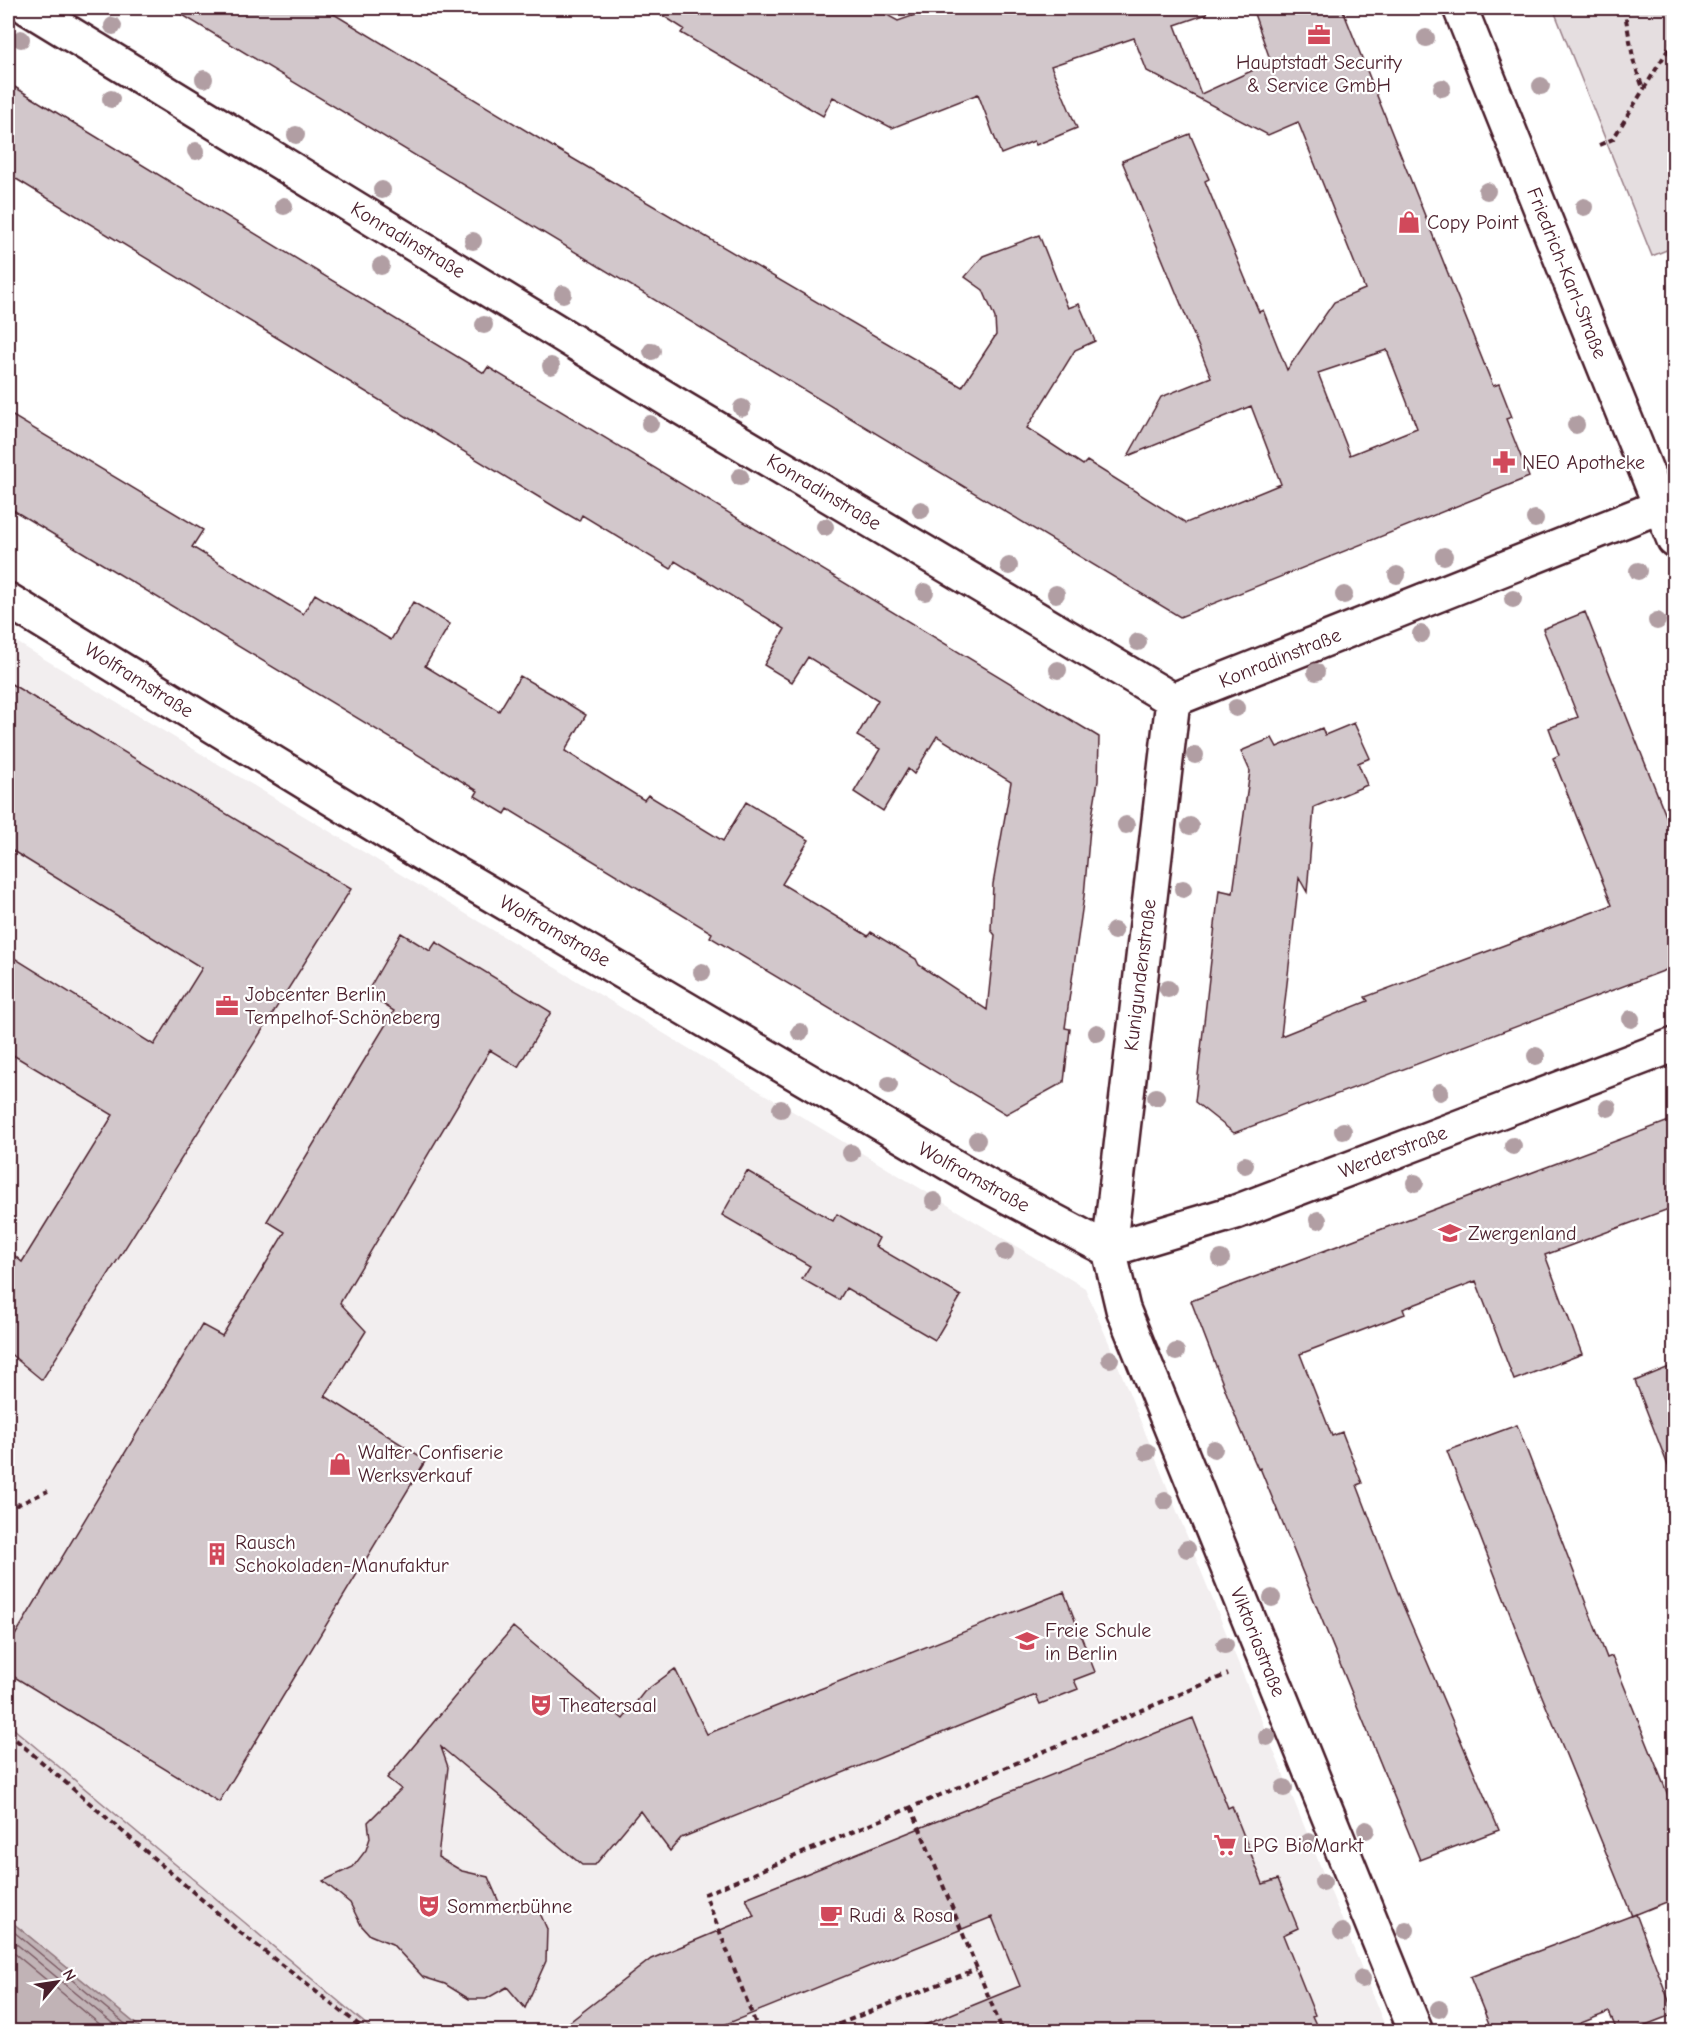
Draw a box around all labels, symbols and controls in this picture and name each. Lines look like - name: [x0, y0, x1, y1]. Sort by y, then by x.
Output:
- office icon: Hauptstadt Security & Service GmbH: [1306, 22, 1332, 48]
- place label: Hauptstadt Security & Service GmbH: [1236, 51, 1402, 97]
- street label: Friedrich-Karl-Straße: [1522, 184, 1612, 362]
- street label: Konradinstraße: [347, 197, 469, 283]
- shop icon: Copy Point: [1396, 209, 1422, 235]
- place label: Copy Point: [1427, 211, 1520, 234]
- street label: Konradinstraße: [763, 449, 885, 535]
- pharmacy icon: NEO Apotheke: [1491, 449, 1517, 475]
- place label: NEO Apotheke: [1522, 451, 1645, 474]
- street label: Konradinstraße: [1216, 623, 1344, 693]
- street label: Wolframstraße: [80, 637, 198, 723]
- street label: Wolframstraße: [496, 890, 614, 972]
- street label: Kunigundenstraße: [1119, 898, 1161, 1052]
- place label: Jobcenter Berlin Tempelhof-Schöneberg: [245, 983, 441, 1029]
- office icon: Jobcenter Berlin Tempelhof-Schöneberg: [214, 993, 240, 1019]
- street label: Werderstraße: [1335, 1121, 1451, 1183]
- street label: Wolframstraße: [914, 1137, 1034, 1217]
- school or university icon: Zwergenland: [1437, 1220, 1463, 1246]
- place label: Zwergenland: [1468, 1222, 1577, 1245]
- place label: Walter Confiserie Werksverkauf: [358, 1441, 503, 1487]
- shop icon: Walter Confiserie Werksverkauf: [327, 1451, 353, 1477]
- place label: Rausch Schokoladen-Manufaktur: [235, 1531, 449, 1577]
- building icon: Rausch Schokoladen-Manufaktur: [204, 1541, 230, 1567]
- street label: Viktoriastraße: [1226, 1584, 1290, 1700]
- place label: Freie Schule in Berlin: [1045, 1619, 1151, 1665]
- school or university icon: Freie Schule in Berlin: [1014, 1628, 1040, 1654]
- theatre icon: Theatersaal: [528, 1692, 554, 1718]
- place label: Theatersaal: [559, 1694, 657, 1717]
- supermarket icon: LPG BioMarkt: [1212, 1832, 1238, 1858]
- place label: LPG BioMarkt: [1243, 1834, 1364, 1857]
- theatre icon: Sommerbühne: [416, 1893, 442, 1919]
- place label: Sommerbühne: [447, 1895, 572, 1918]
- cafe icon: Rudi & Rosa: [818, 1902, 844, 1928]
- place label: Rudi & Rosa: [849, 1904, 953, 1927]
- north arrow: [27, 1952, 87, 2012]
- text: N: [59, 1966, 80, 1984]

